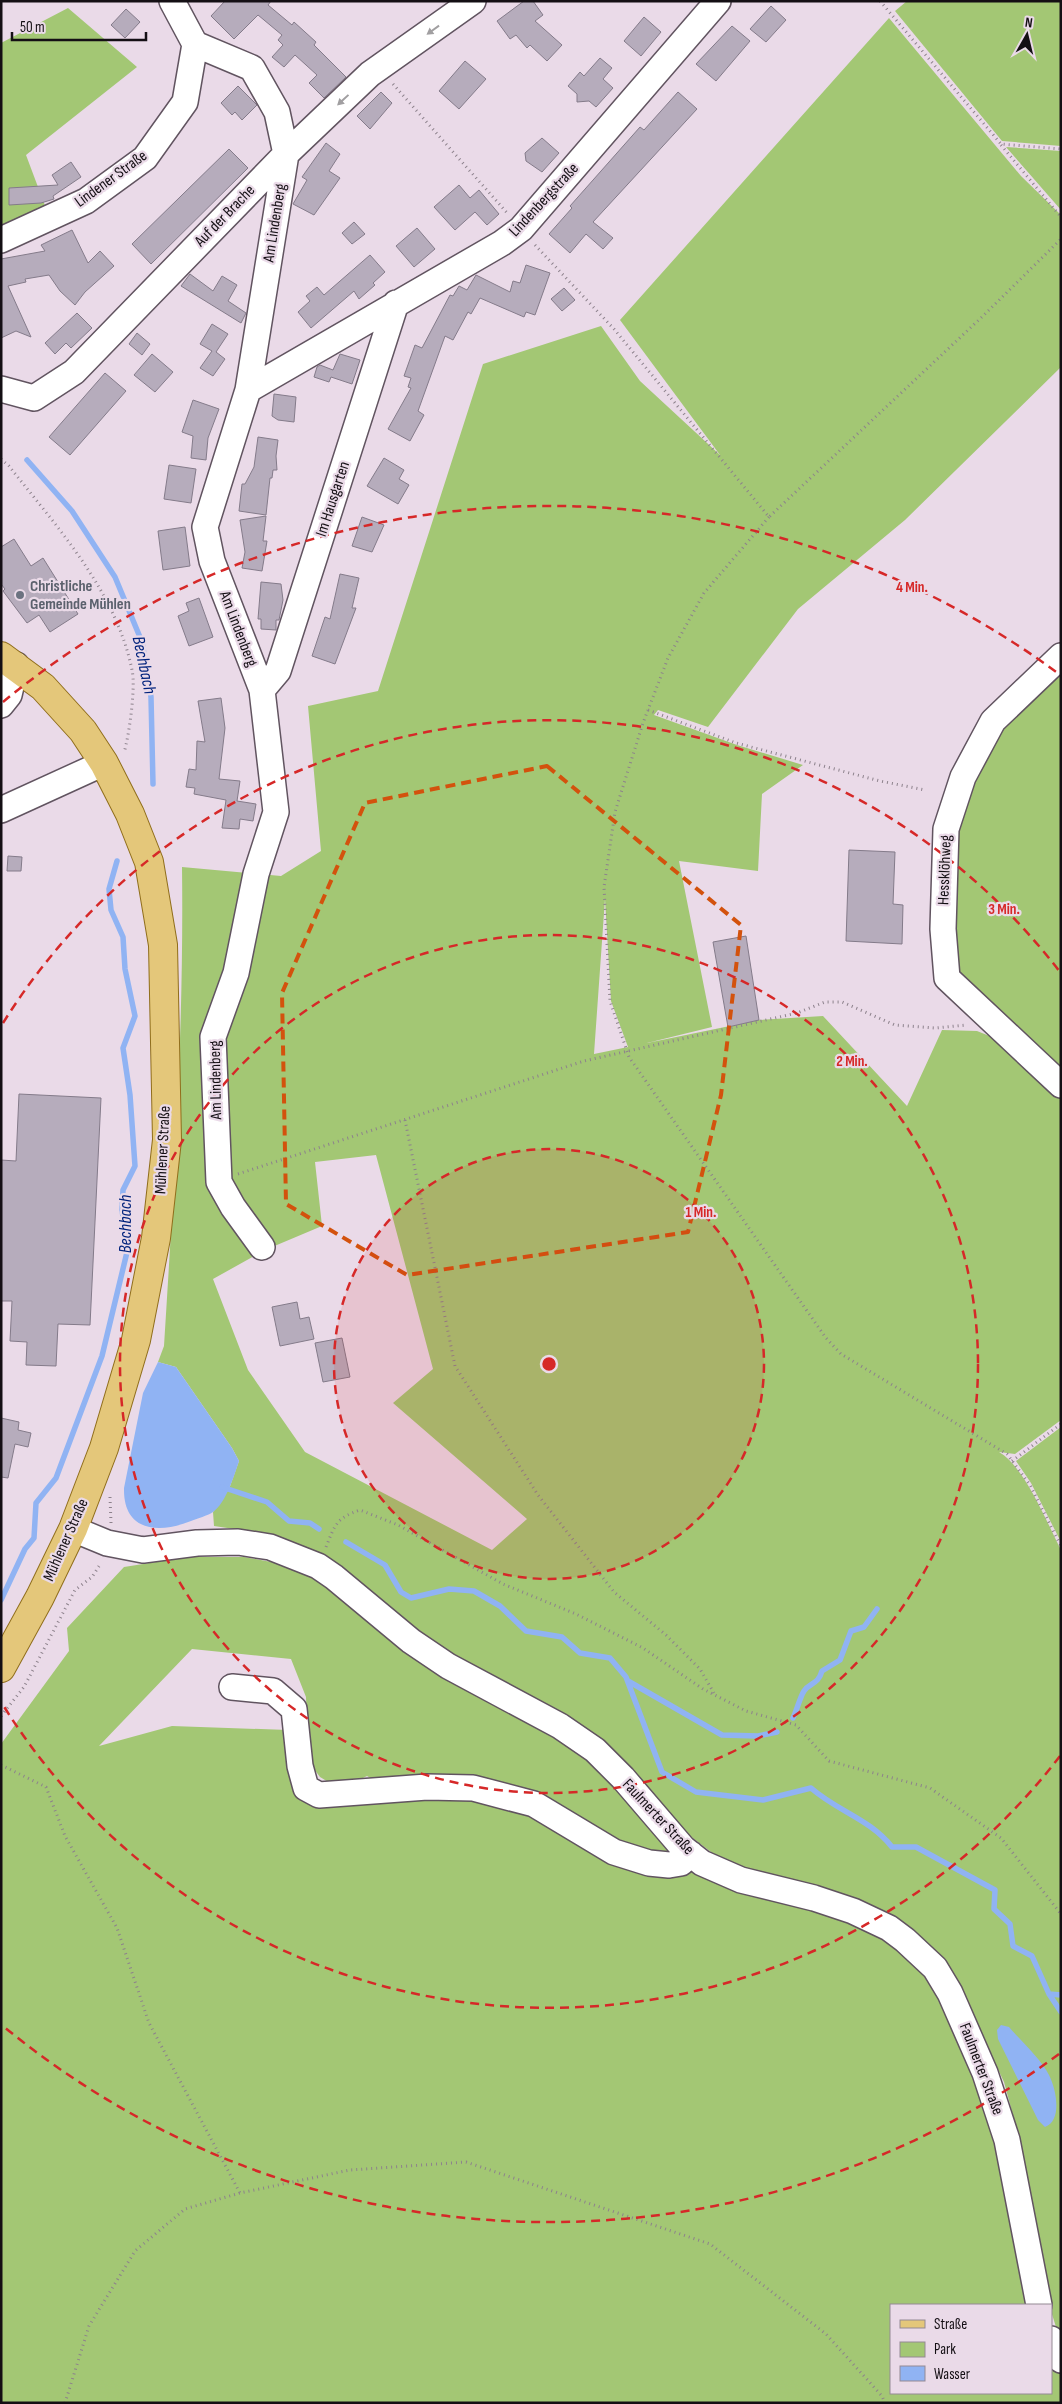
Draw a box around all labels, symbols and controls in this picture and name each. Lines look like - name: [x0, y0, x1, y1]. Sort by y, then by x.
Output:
- scale bar: [12, 10, 146, 42]
- north arrow: [1002, 10, 1052, 60]
- text: N: [1024, 14, 1034, 32]
- text: 50 m: [20, 18, 45, 37]
- one-way arrow: [426, 25, 440, 35]
- one-way arrow: [337, 94, 349, 106]
- street label: Lindener Straße: [71, 146, 151, 212]
- street label: Lindenbergstraße: [505, 159, 583, 241]
- street label: Auf der Brache: [190, 181, 259, 251]
- street label: Am Lindenberg: [259, 182, 291, 265]
- street label: Im Hausgarten: [312, 459, 354, 539]
- place label: Christliche Gemeinde Mühlen: [30, 577, 131, 614]
- text: 4 Min.: [896, 578, 928, 597]
- street label: Am Lindenberg: [215, 588, 261, 669]
- marker: Christliche Gemeinde Mühlen: [14, 589, 26, 601]
- water label: Bechbach: [128, 634, 160, 696]
- street label: Hessklöhweg: [934, 835, 956, 905]
- text: 3 Min.: [988, 900, 1020, 919]
- street label: Am Lindenberg: [206, 1040, 226, 1121]
- text: 2 Min.: [836, 1052, 868, 1071]
- street label: Mühlener Straße: [151, 1105, 175, 1195]
- water label: Bechbach: [115, 1194, 136, 1253]
- text: 1 Min.: [686, 1203, 716, 1222]
- centre of rings: [540, 1355, 558, 1373]
- street label: Mühlener Straße: [39, 1496, 93, 1584]
- street label: Faulmerter Straße: [618, 1775, 698, 1859]
- street label: Faulmerter Straße: [955, 2020, 1007, 2118]
- legend: [890, 2304, 1052, 2394]
- text: Straße: [934, 2315, 967, 2334]
- text: Park: [934, 2340, 956, 2359]
- text: Wasser: [934, 2365, 971, 2384]

